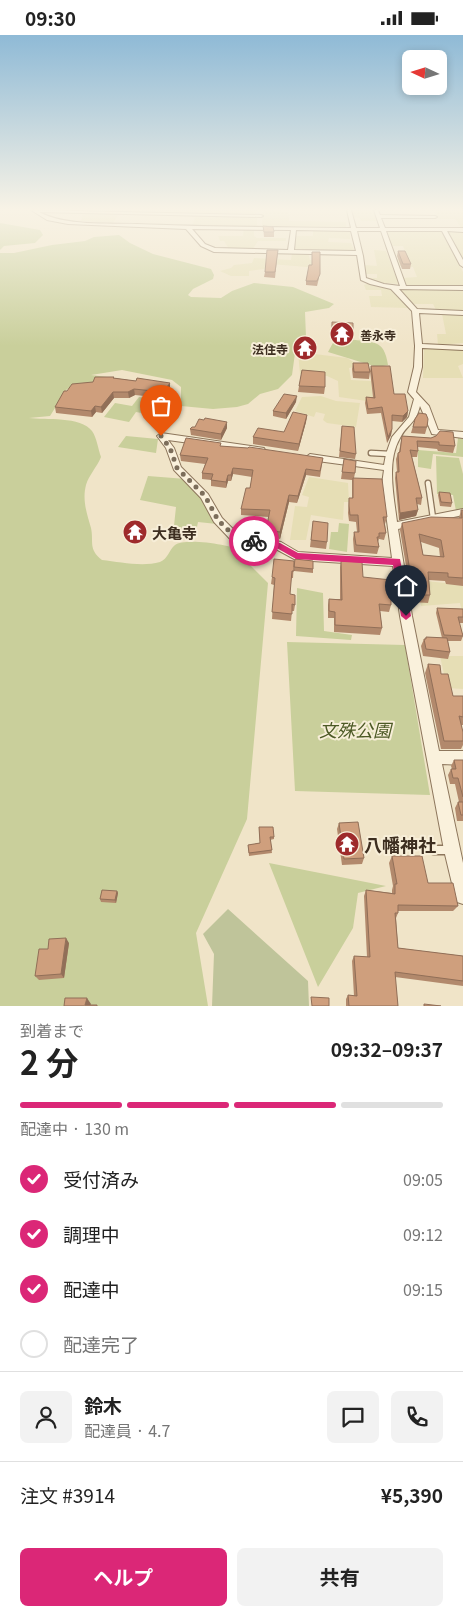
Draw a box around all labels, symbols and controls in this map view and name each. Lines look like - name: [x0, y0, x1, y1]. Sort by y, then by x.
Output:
- text: 09:30: [25, 4, 76, 31]
- north arrow: [402, 50, 448, 95]
- map controls: [402, 50, 447, 95]
- temple icon: 善永寺: [329, 321, 355, 347]
- place label: 善永寺: [360, 326, 396, 343]
- temple icon: 法住寺: [292, 335, 318, 361]
- place label: 法住寺: [252, 340, 288, 357]
- pin: [140, 385, 182, 436]
- icon: bag: [147, 392, 175, 420]
- courier: [229, 516, 279, 566]
- temple icon: 大亀寺: [122, 519, 148, 545]
- place label: 大亀寺: [152, 522, 197, 543]
- icon: bike: [240, 527, 268, 555]
- pin: [385, 565, 427, 616]
- icon: home: [392, 572, 420, 600]
- park label: 文殊公園: [319, 716, 394, 742]
- temple icon: 八幡神社: [334, 831, 360, 857]
- place label: 八幡神社: [364, 831, 436, 857]
- text: 到着まで: [20, 1018, 84, 1042]
- text: 09:32–09:37: [331, 1035, 443, 1062]
- text: 2 分: [20, 1038, 78, 1084]
- text: 配達中 · 130 m: [20, 1116, 129, 1140]
- icon: check: [20, 1165, 48, 1193]
- text: 受付済み: [63, 1165, 139, 1192]
- text: 09:05: [403, 1167, 443, 1191]
- icon: check: [20, 1220, 48, 1248]
- text: 調理中: [63, 1220, 120, 1247]
- text: 09:12: [403, 1222, 443, 1246]
- icon: check: [20, 1275, 48, 1303]
- text: 配達中: [63, 1275, 120, 1302]
- text: 09:15: [403, 1277, 443, 1301]
- text: 配達完了: [63, 1330, 139, 1357]
- button: person: [20, 1391, 72, 1443]
- text: 鈴木: [84, 1391, 122, 1418]
- button: chat: [327, 1391, 379, 1443]
- button: phone: [391, 1391, 443, 1443]
- text: 配達員 · 4.7: [84, 1418, 170, 1442]
- text: 注文 #3914: [20, 1481, 115, 1508]
- text: ¥5,390: [381, 1481, 443, 1508]
- button: ヘルプ: [20, 1548, 227, 1606]
- button: 共有: [237, 1548, 443, 1606]

